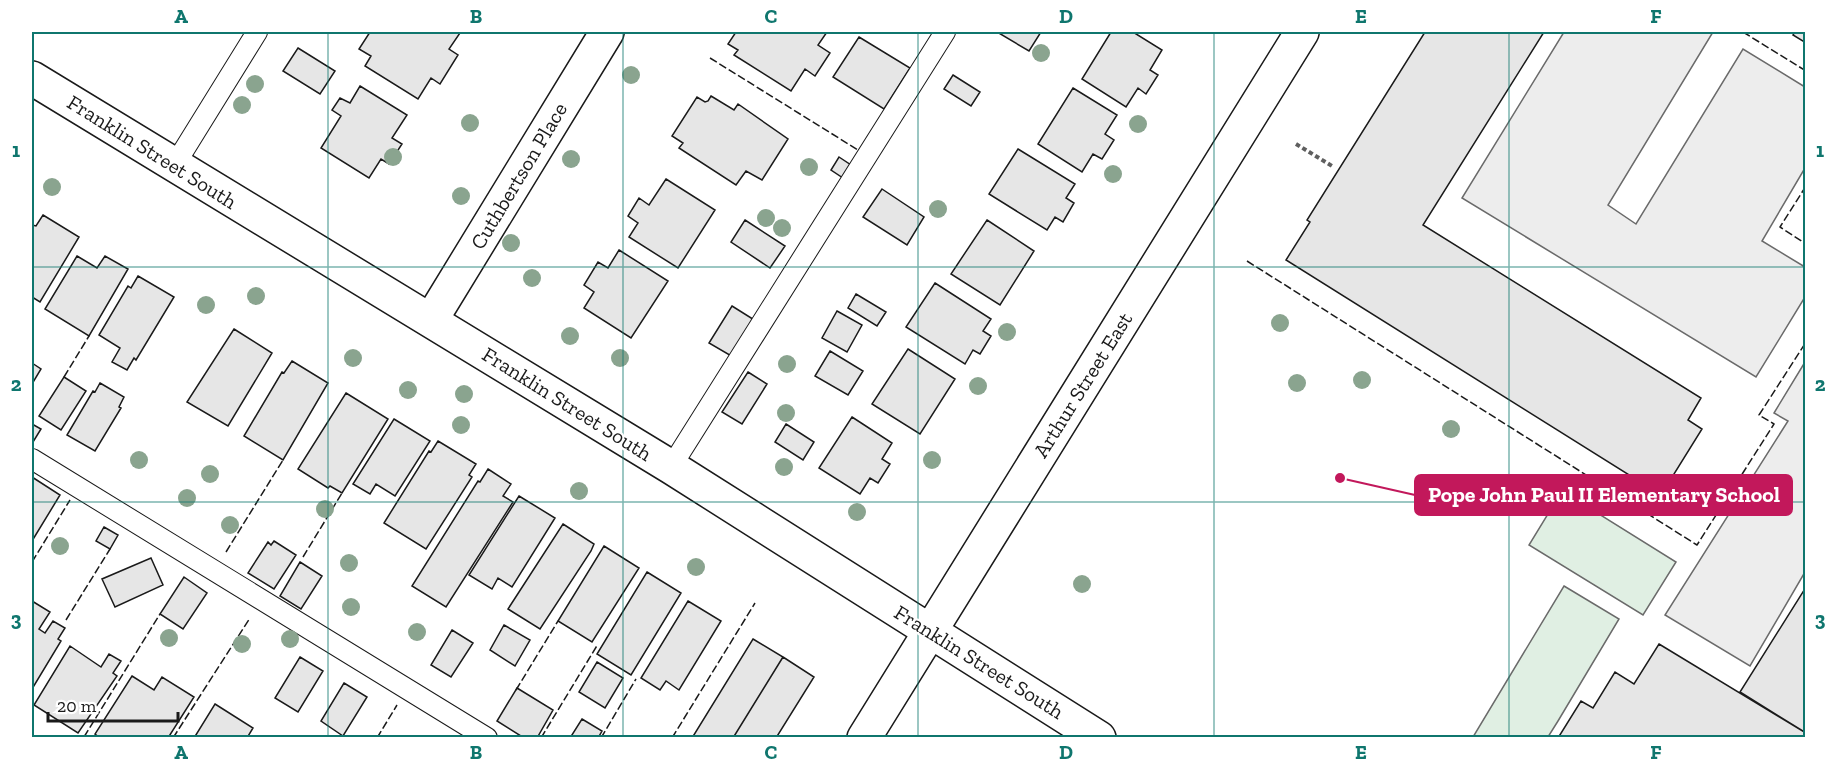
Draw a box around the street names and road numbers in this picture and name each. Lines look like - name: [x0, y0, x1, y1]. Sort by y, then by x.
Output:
- street label: Franklin Street South: [63, 89, 242, 214]
- street label: Cuthbertson Place: [465, 98, 572, 254]
- street label: Arthur Street East: [1028, 307, 1137, 462]
- street label: Franklin Street South: [478, 341, 657, 466]
- street label: Franklin Street South: [890, 599, 1069, 724]

